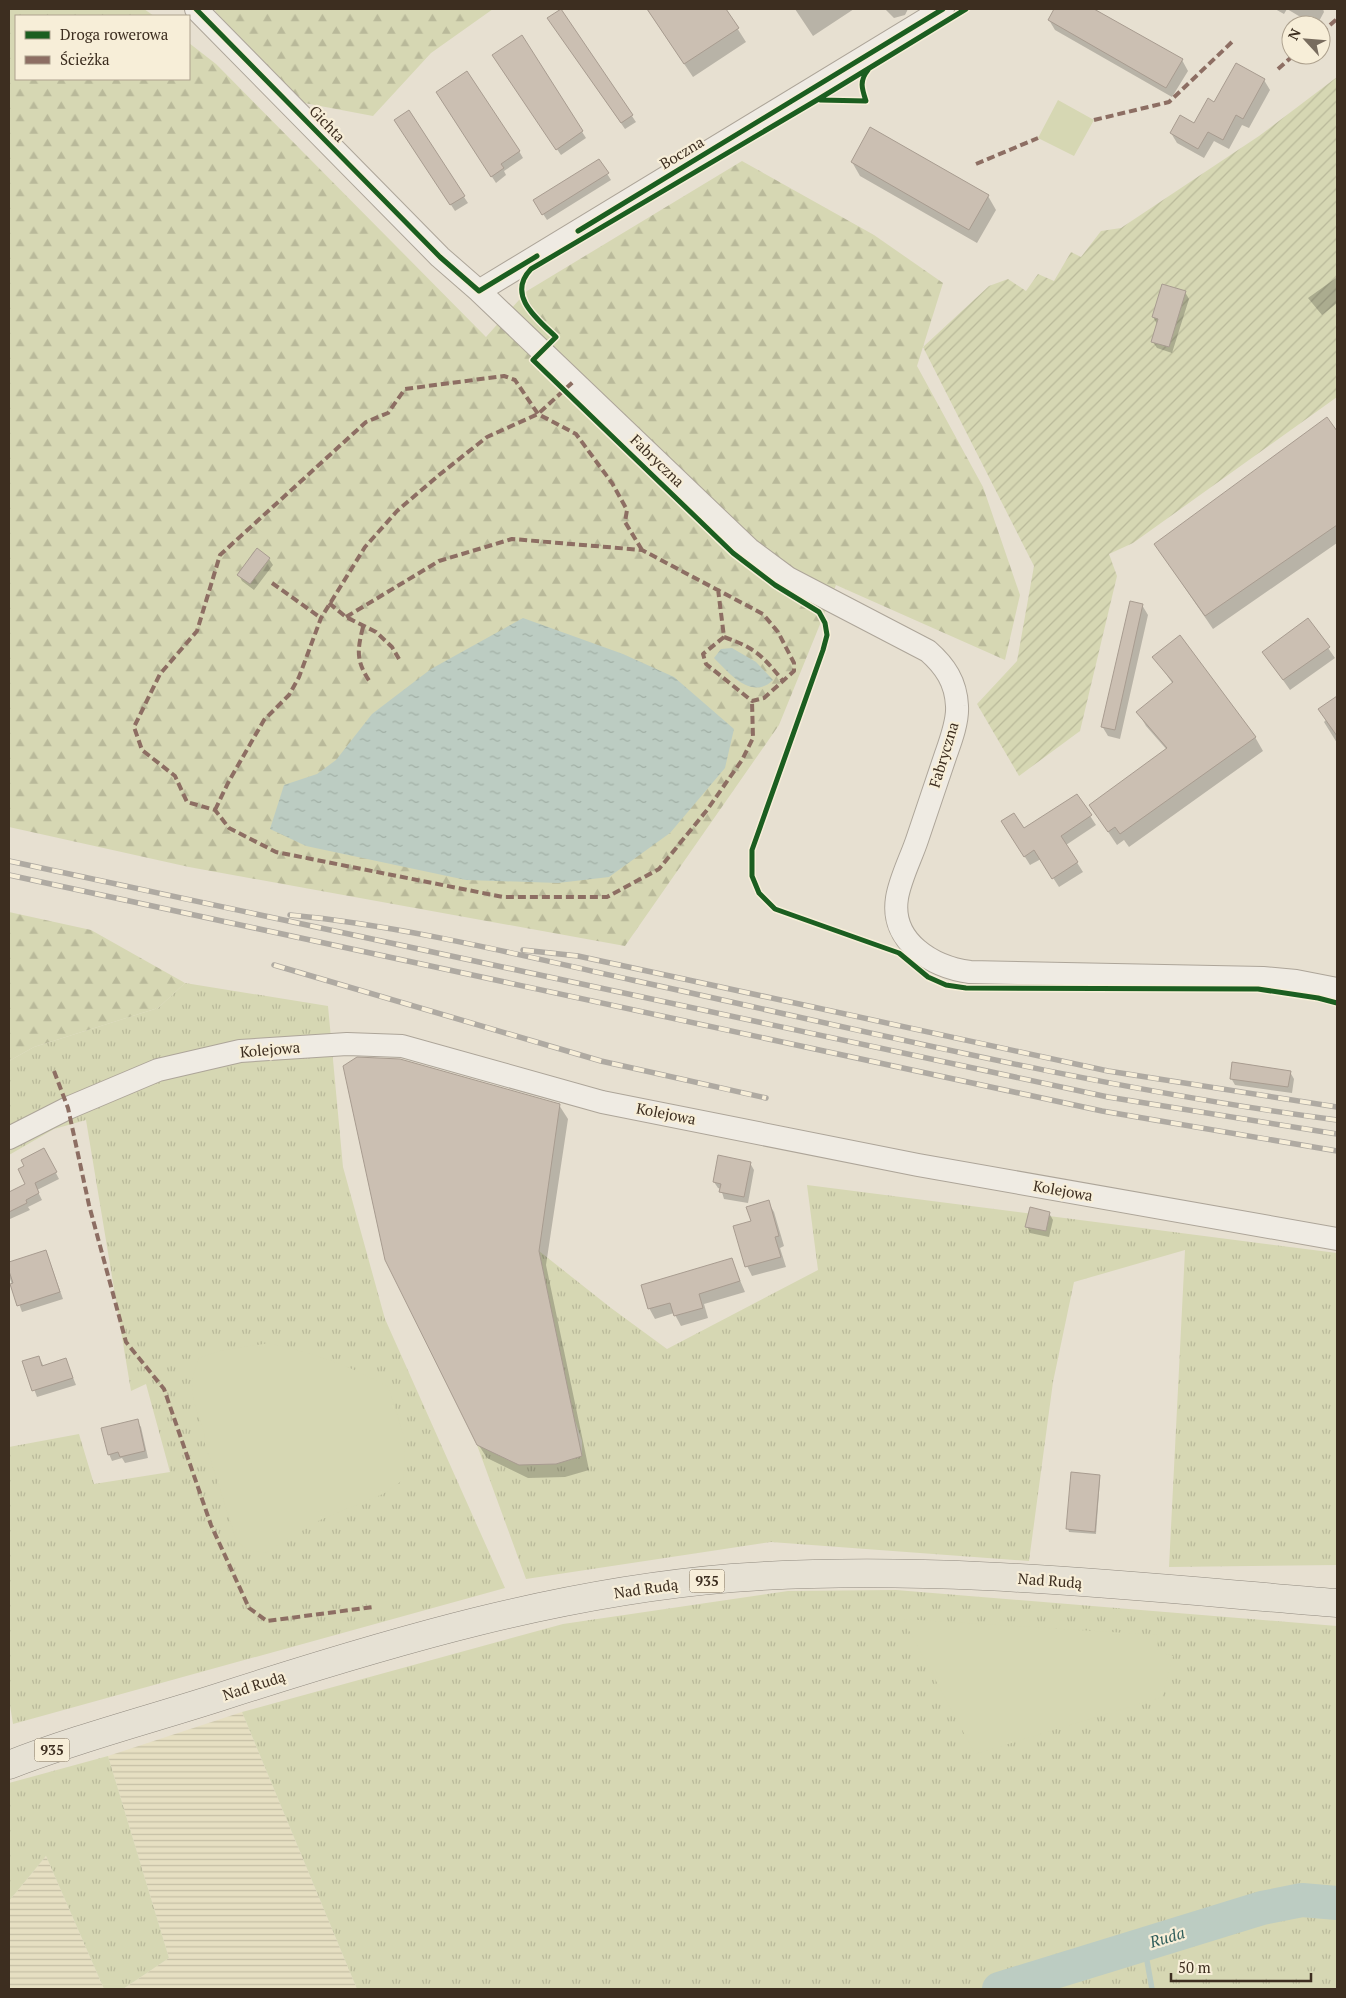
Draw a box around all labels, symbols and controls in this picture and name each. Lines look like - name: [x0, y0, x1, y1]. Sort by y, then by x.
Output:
- legend: [15, 15, 190, 80]
- north arrow: [1281, 15, 1331, 65]
- text: Droga rowerowa: [60, 24, 169, 44]
- text: N: [1283, 25, 1305, 43]
- text: Ścieżka: [60, 49, 110, 69]
- street label: Gichta: [305, 101, 350, 146]
- street label: Boczna: [656, 131, 708, 173]
- street label: Fabryczna: [626, 430, 689, 491]
- street label: Fabryczna: [924, 719, 963, 790]
- street label: Kolejowa: [239, 1036, 301, 1062]
- street label: Kolejowa: [635, 1097, 698, 1129]
- street label: Kolejowa: [1032, 1175, 1095, 1205]
- street label: Nad Rudą: [1017, 1568, 1083, 1592]
- road number: 935: [690, 1570, 724, 1592]
- street label: Nad Rudą: [612, 1574, 680, 1602]
- street label: Nad Rudą: [220, 1665, 288, 1705]
- road number: 935: [34, 1738, 70, 1762]
- water label: Ruda: [1146, 1921, 1187, 1953]
- scale bar: [1171, 1950, 1311, 1982]
- text: 50 m: [1178, 1957, 1211, 1977]

